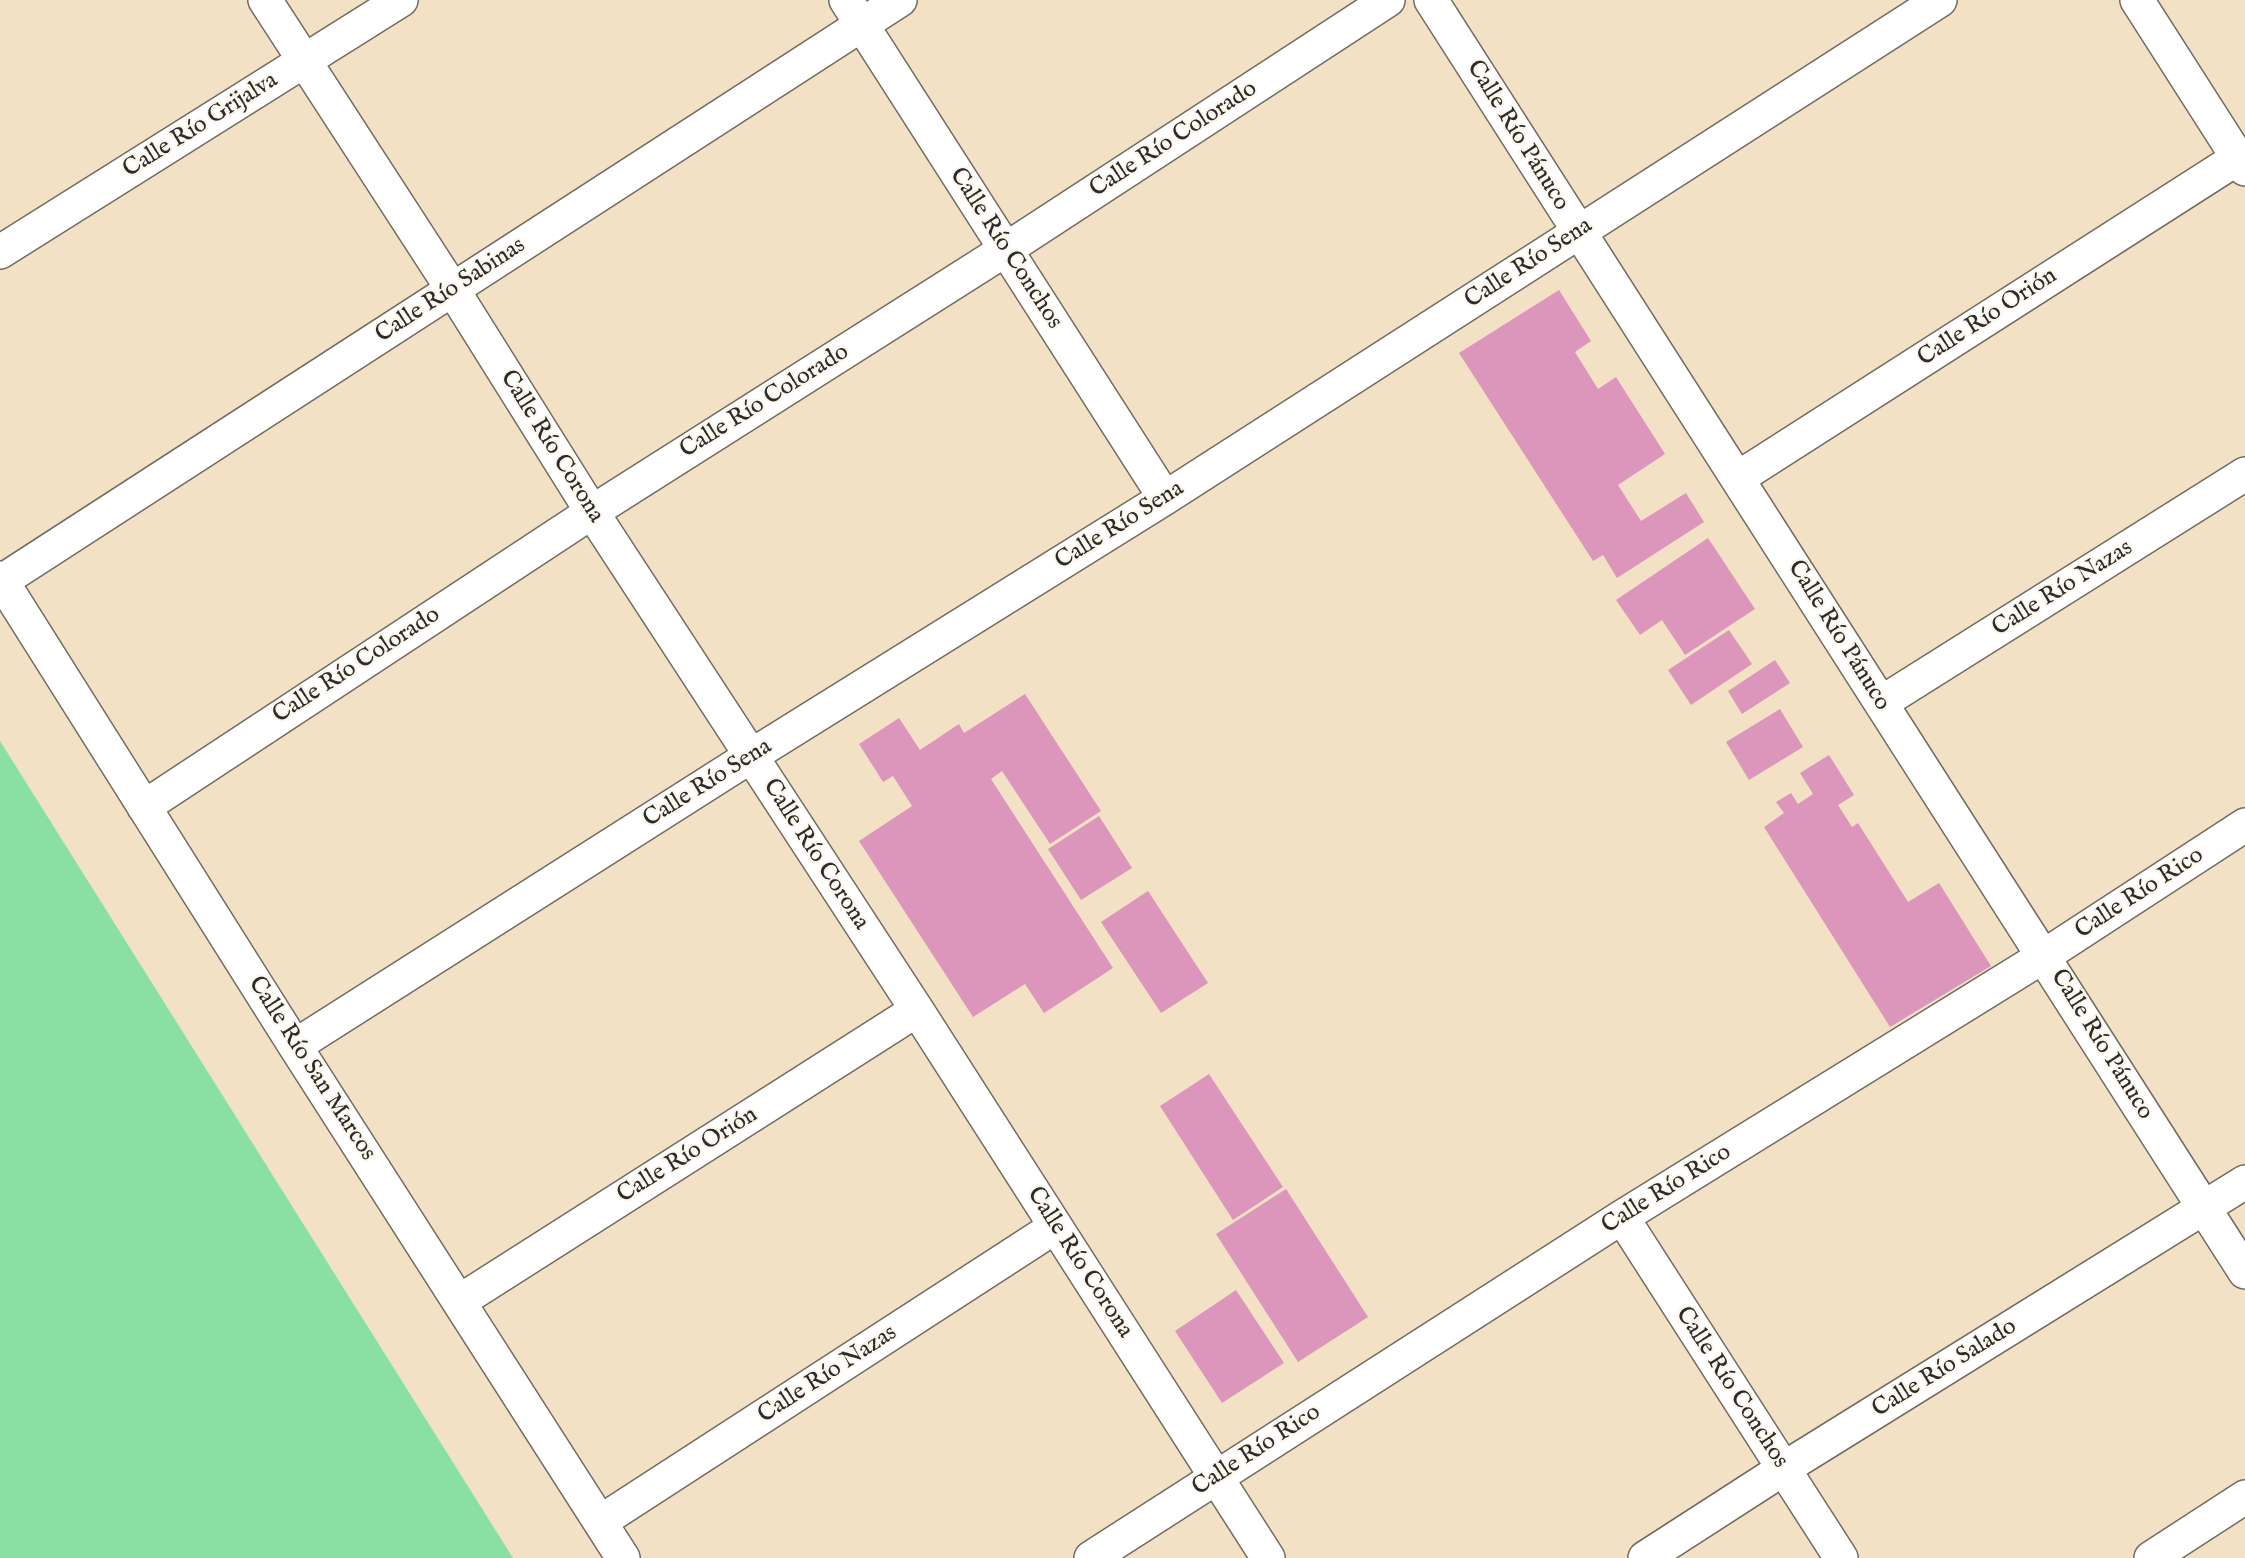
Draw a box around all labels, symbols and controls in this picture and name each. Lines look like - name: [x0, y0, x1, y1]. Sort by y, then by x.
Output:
- street label: Calle Río Pánuco: [1459, 56, 1575, 216]
- street label: Calle Río Grijalva: [118, 67, 284, 185]
- street label: Calle Río Colorado: [1085, 75, 1263, 205]
- street label: Calle Río Conchos: [942, 163, 1068, 335]
- street label: Calle Río Sena: [1460, 212, 1598, 316]
- street label: Calle Río Sabinas: [371, 232, 531, 350]
- street label: Calle Río Orión: [1913, 262, 2063, 374]
- street label: Calle Río Colorado: [675, 338, 855, 466]
- street label: Calle Río Corona: [493, 365, 609, 529]
- street label: Calle Río Sena: [1051, 475, 1189, 577]
- street label: Calle Río Nazas: [1988, 534, 2138, 644]
- street label: Calle Río Pánuco: [1780, 556, 1896, 716]
- street label: Calle Río Colorado: [268, 601, 446, 731]
- street label: Calle Río Sena: [639, 733, 777, 835]
- street label: Calle Río Corona: [755, 774, 875, 936]
- street label: Calle Río Rico: [2070, 842, 2210, 946]
- street label: Calle Río Pánuco: [2043, 965, 2159, 1125]
- street label: Calle Río San Marcos: [241, 972, 381, 1166]
- street label: Calle Río Orión: [613, 1101, 763, 1211]
- street label: Calle Río Rico: [1597, 1139, 1737, 1241]
- street label: Calle Río Corona: [1019, 1182, 1139, 1344]
- street label: Calle Río Conchos: [1668, 1302, 1794, 1474]
- street label: Calle Río Salado: [1867, 1313, 2023, 1425]
- street label: Calle Río Nazas: [753, 1319, 903, 1431]
- street label: Calle Río Rico: [1187, 1399, 1327, 1503]

